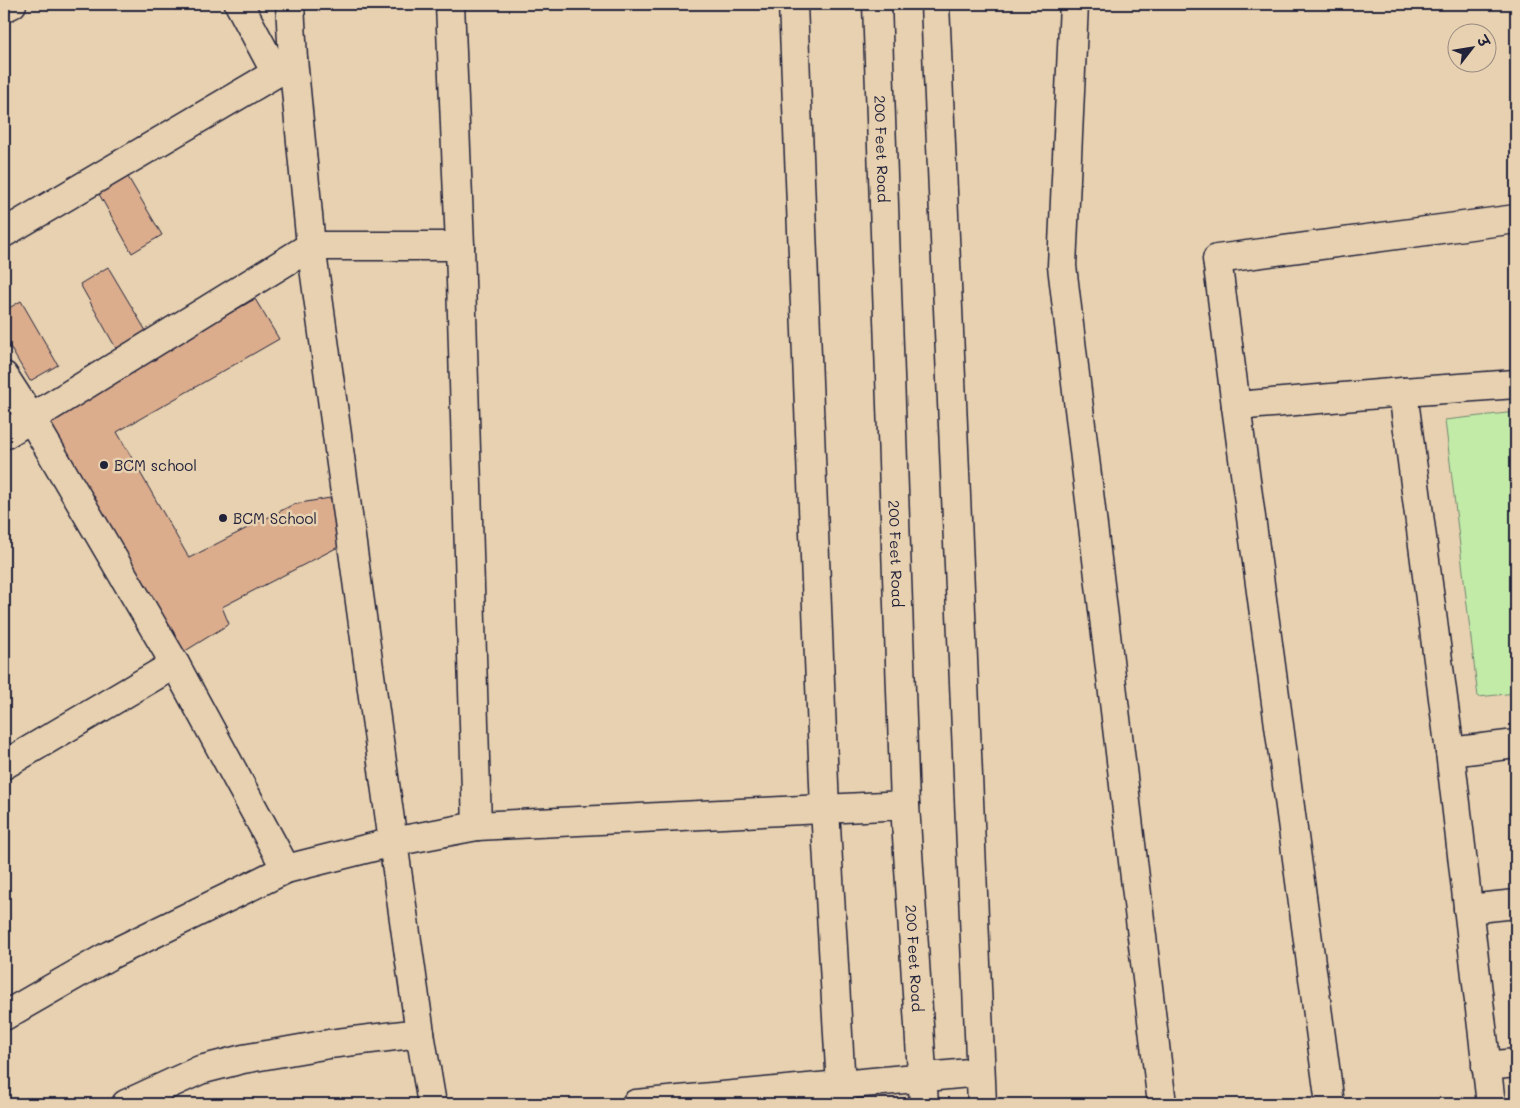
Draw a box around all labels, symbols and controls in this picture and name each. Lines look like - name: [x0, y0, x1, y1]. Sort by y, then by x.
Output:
- north arrow: [1448, 22, 1498, 72]
- text: उ: [1472, 30, 1495, 51]
- street label: 200 Feet Road: [870, 95, 894, 203]
- place label: BCM school: [114, 455, 197, 475]
- marker: BCM school: [98, 459, 110, 471]
- street label: 200 Feet Road: [884, 500, 908, 608]
- place label: BCM School: [233, 508, 317, 528]
- marker: BCM School: [217, 512, 229, 524]
- street label: 200 Feet Road: [901, 904, 928, 1012]

